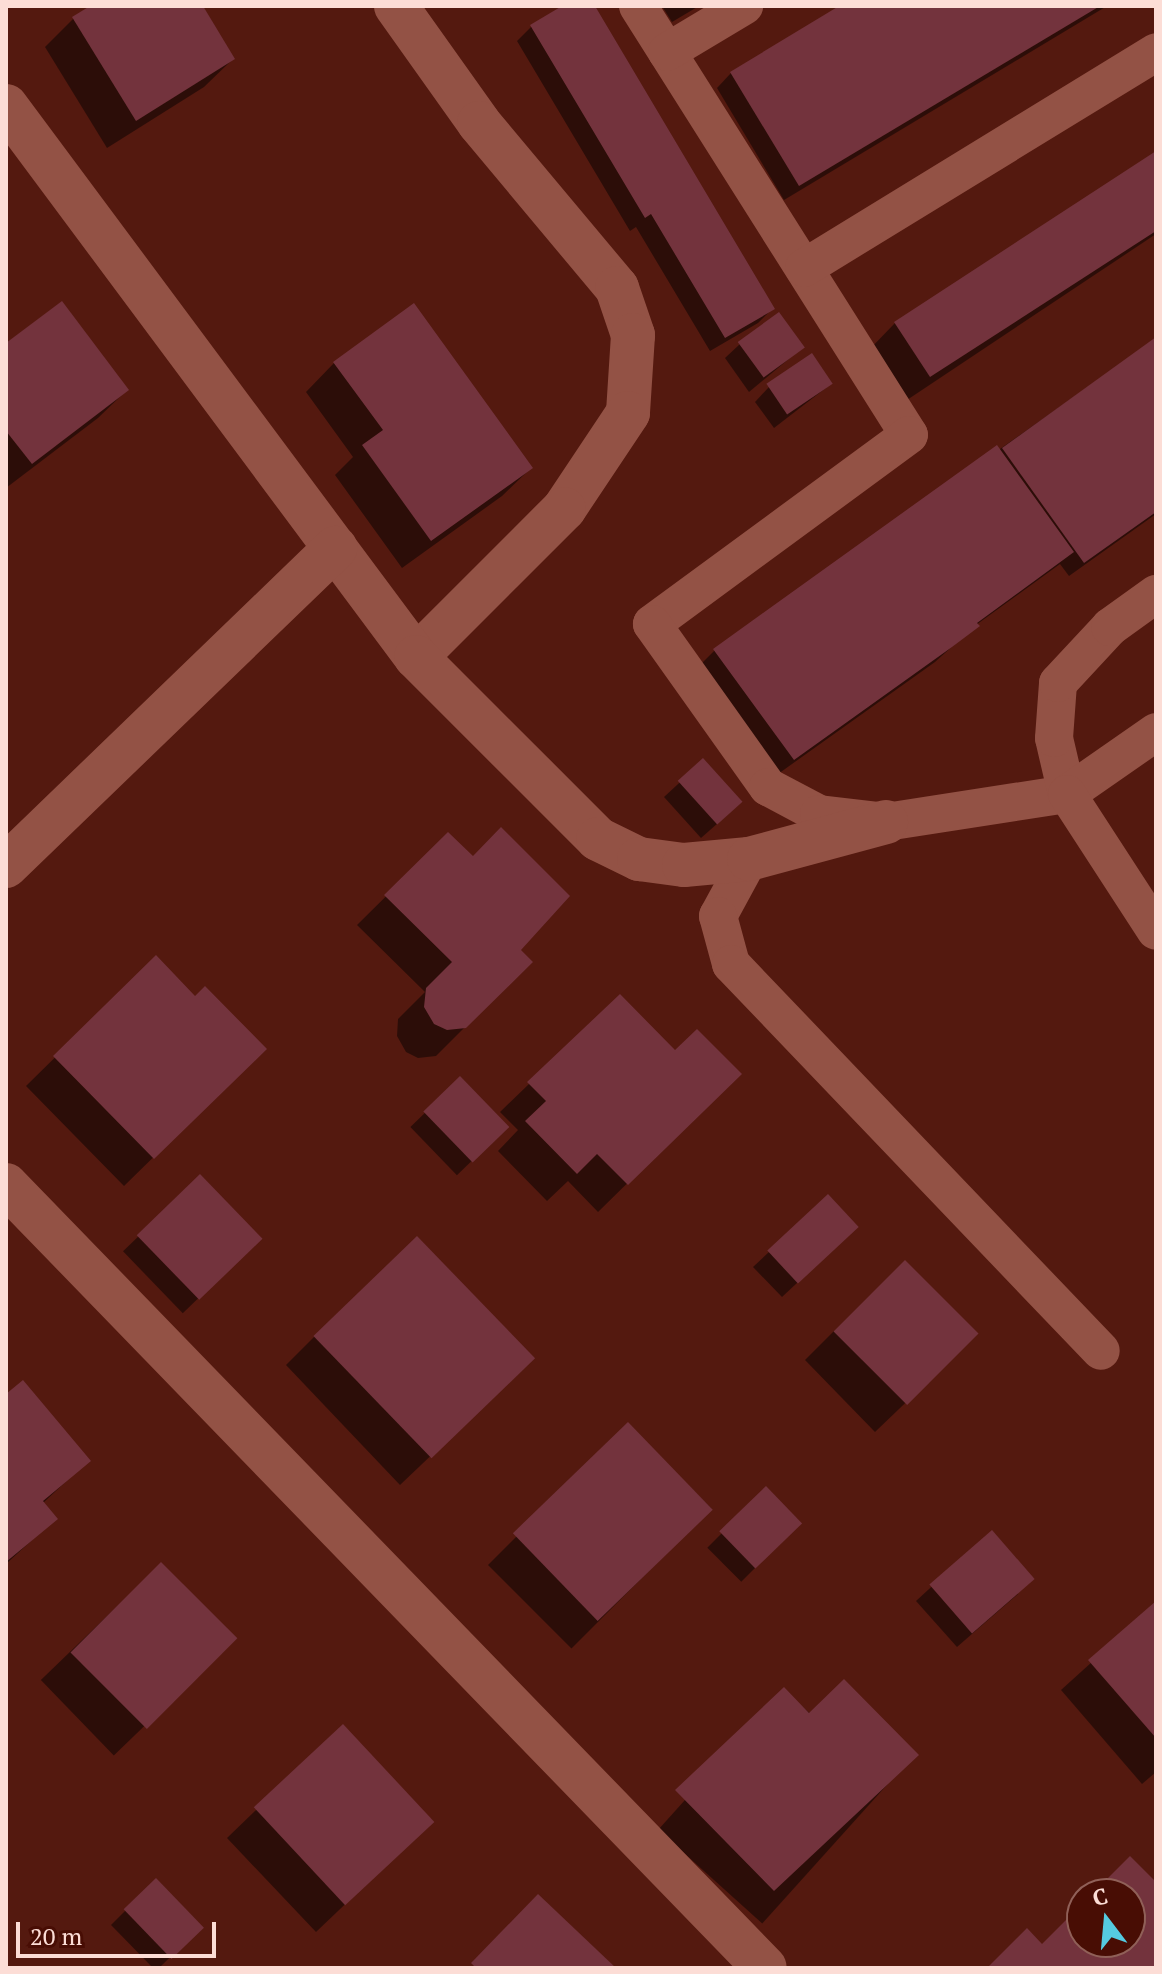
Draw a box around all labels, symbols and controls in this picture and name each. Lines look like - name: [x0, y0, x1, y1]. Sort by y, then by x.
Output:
- north arrow: [1066, 1878, 1146, 1958]
- text: С: [1089, 1880, 1111, 1912]
- scale bar: [20, 1906, 220, 1956]
- text: 20 m: [30, 1920, 82, 1952]

